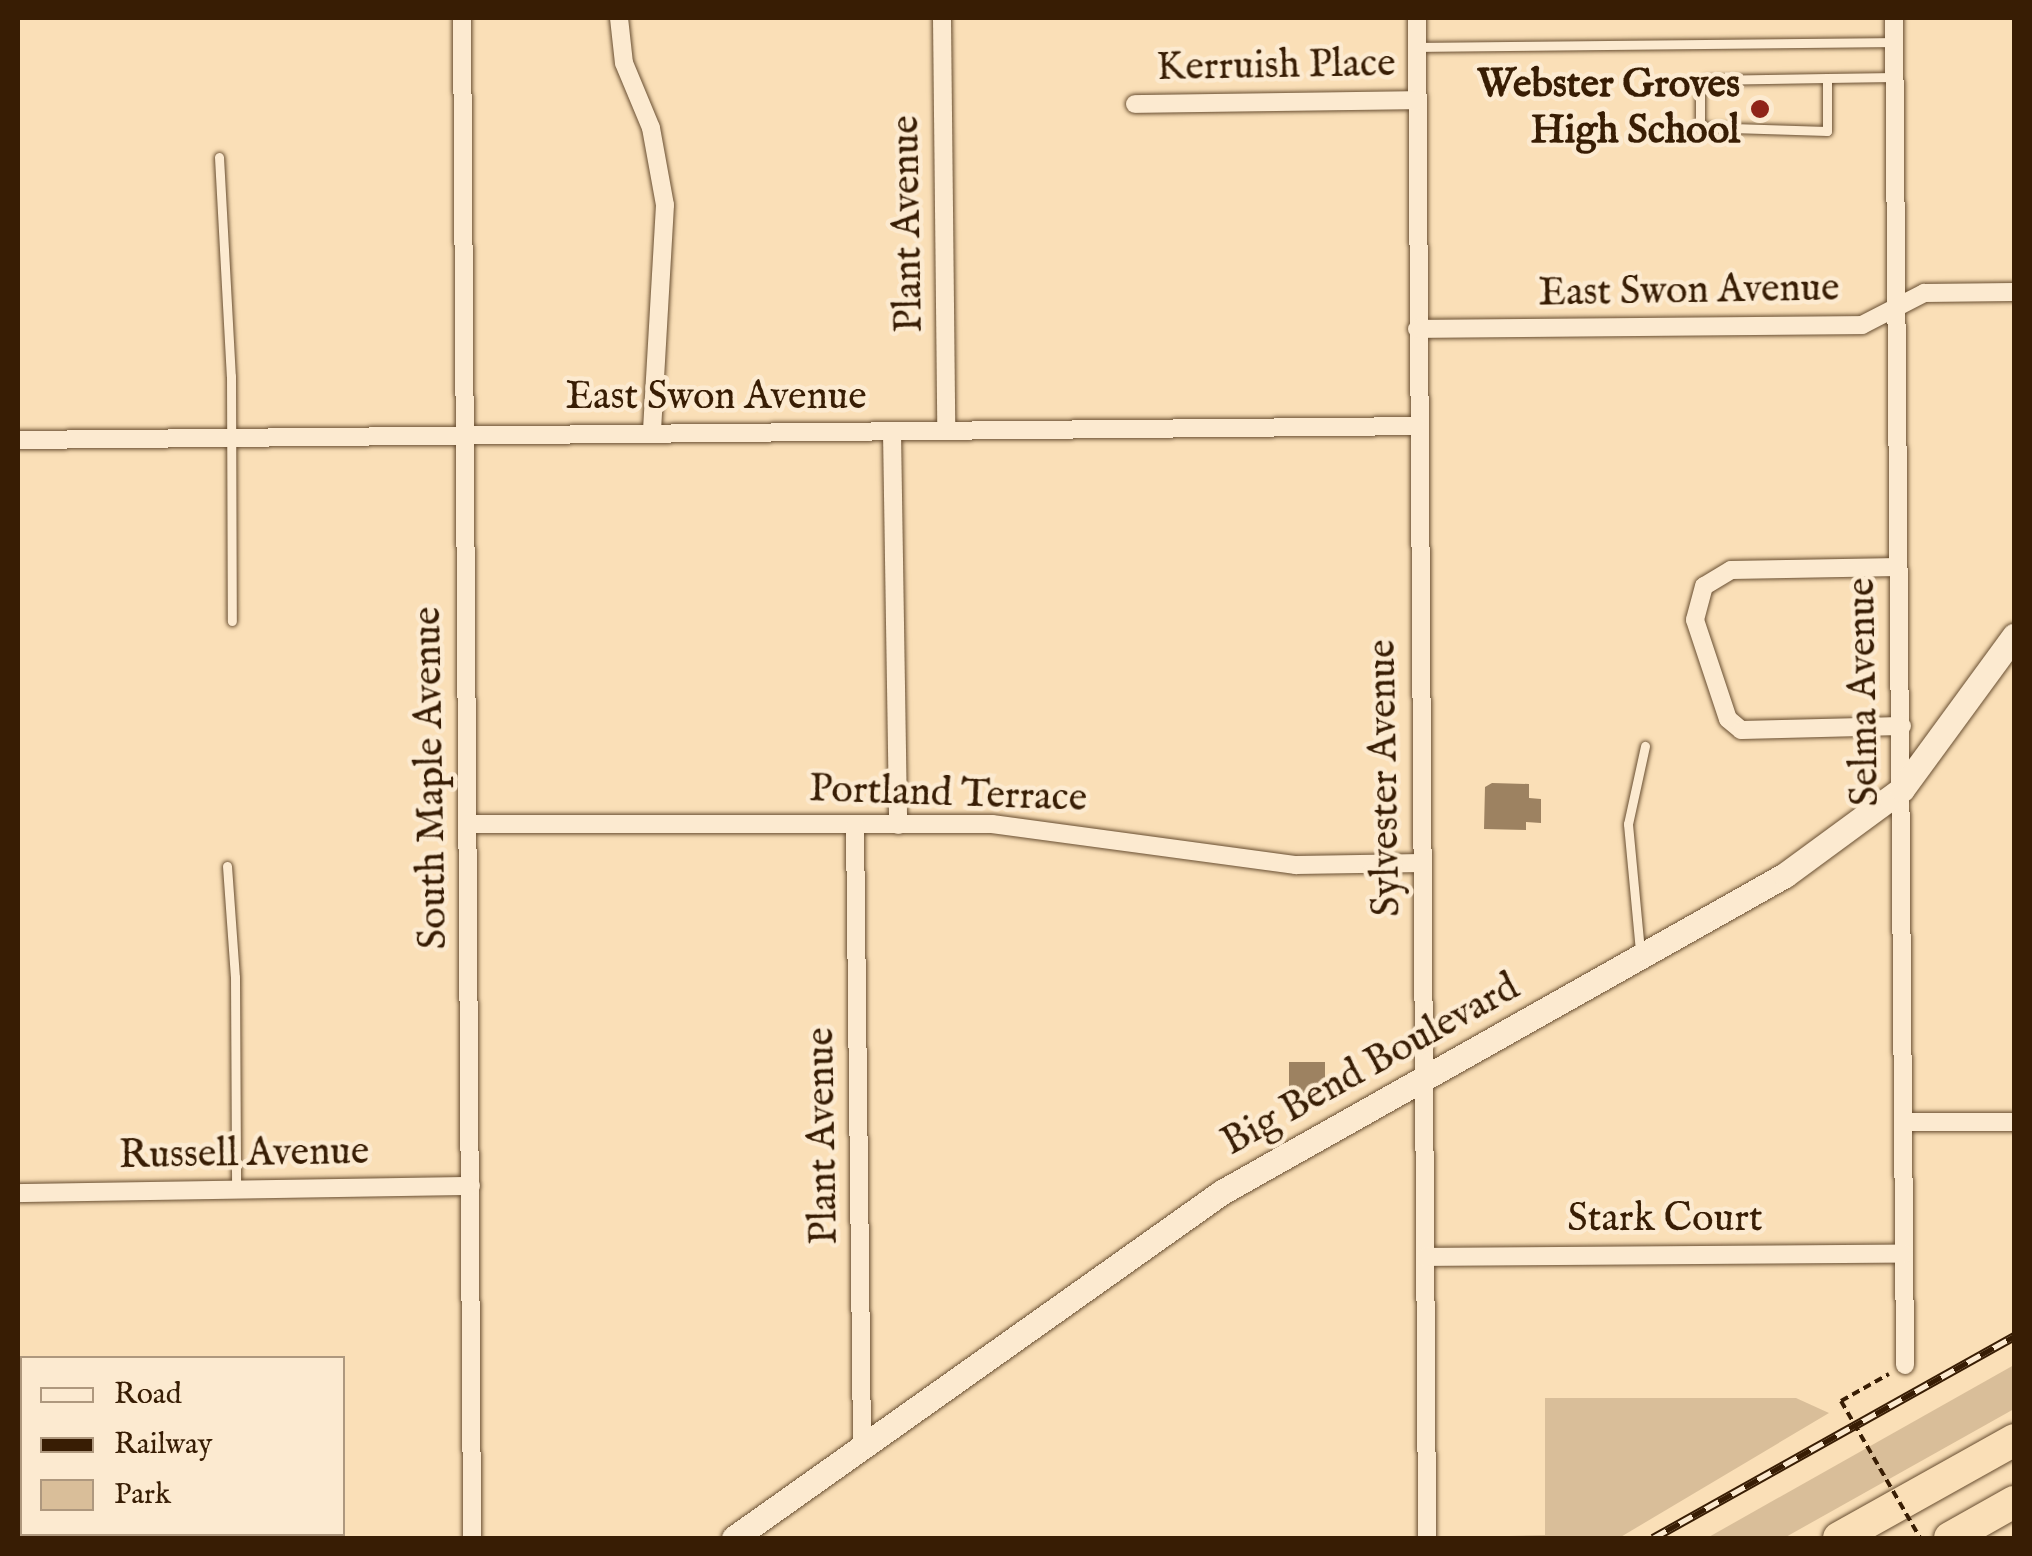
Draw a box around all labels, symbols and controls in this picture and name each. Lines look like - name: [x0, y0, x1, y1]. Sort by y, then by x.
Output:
- street label: Kerruish Place: [1156, 41, 1396, 93]
- place label: Webster Groves High School: [1477, 62, 1740, 156]
- marker: Webster Groves High School: [1749, 98, 1771, 120]
- street label: Plant Avenue: [883, 115, 935, 333]
- street label: East Swon Avenue: [1538, 265, 1840, 319]
- street label: East Swon Avenue: [565, 374, 867, 422]
- street label: Selma Avenue: [1839, 577, 1891, 807]
- street label: South Maple Avenue: [405, 606, 459, 950]
- street label: Sylvester Avenue: [1360, 639, 1412, 917]
- street label: Portland Terrace: [808, 766, 1088, 824]
- street label: Big Bend Boulevard: [1214, 964, 1528, 1168]
- street label: Plant Avenue: [798, 1027, 850, 1245]
- street label: Russell Avenue: [118, 1129, 370, 1181]
- street label: Stark Court: [1567, 1196, 1763, 1244]
- legend: [20, 1356, 345, 1536]
- text: Road: [114, 1376, 182, 1414]
- text: Railway: [114, 1426, 212, 1464]
- text: Park: [114, 1476, 171, 1514]

